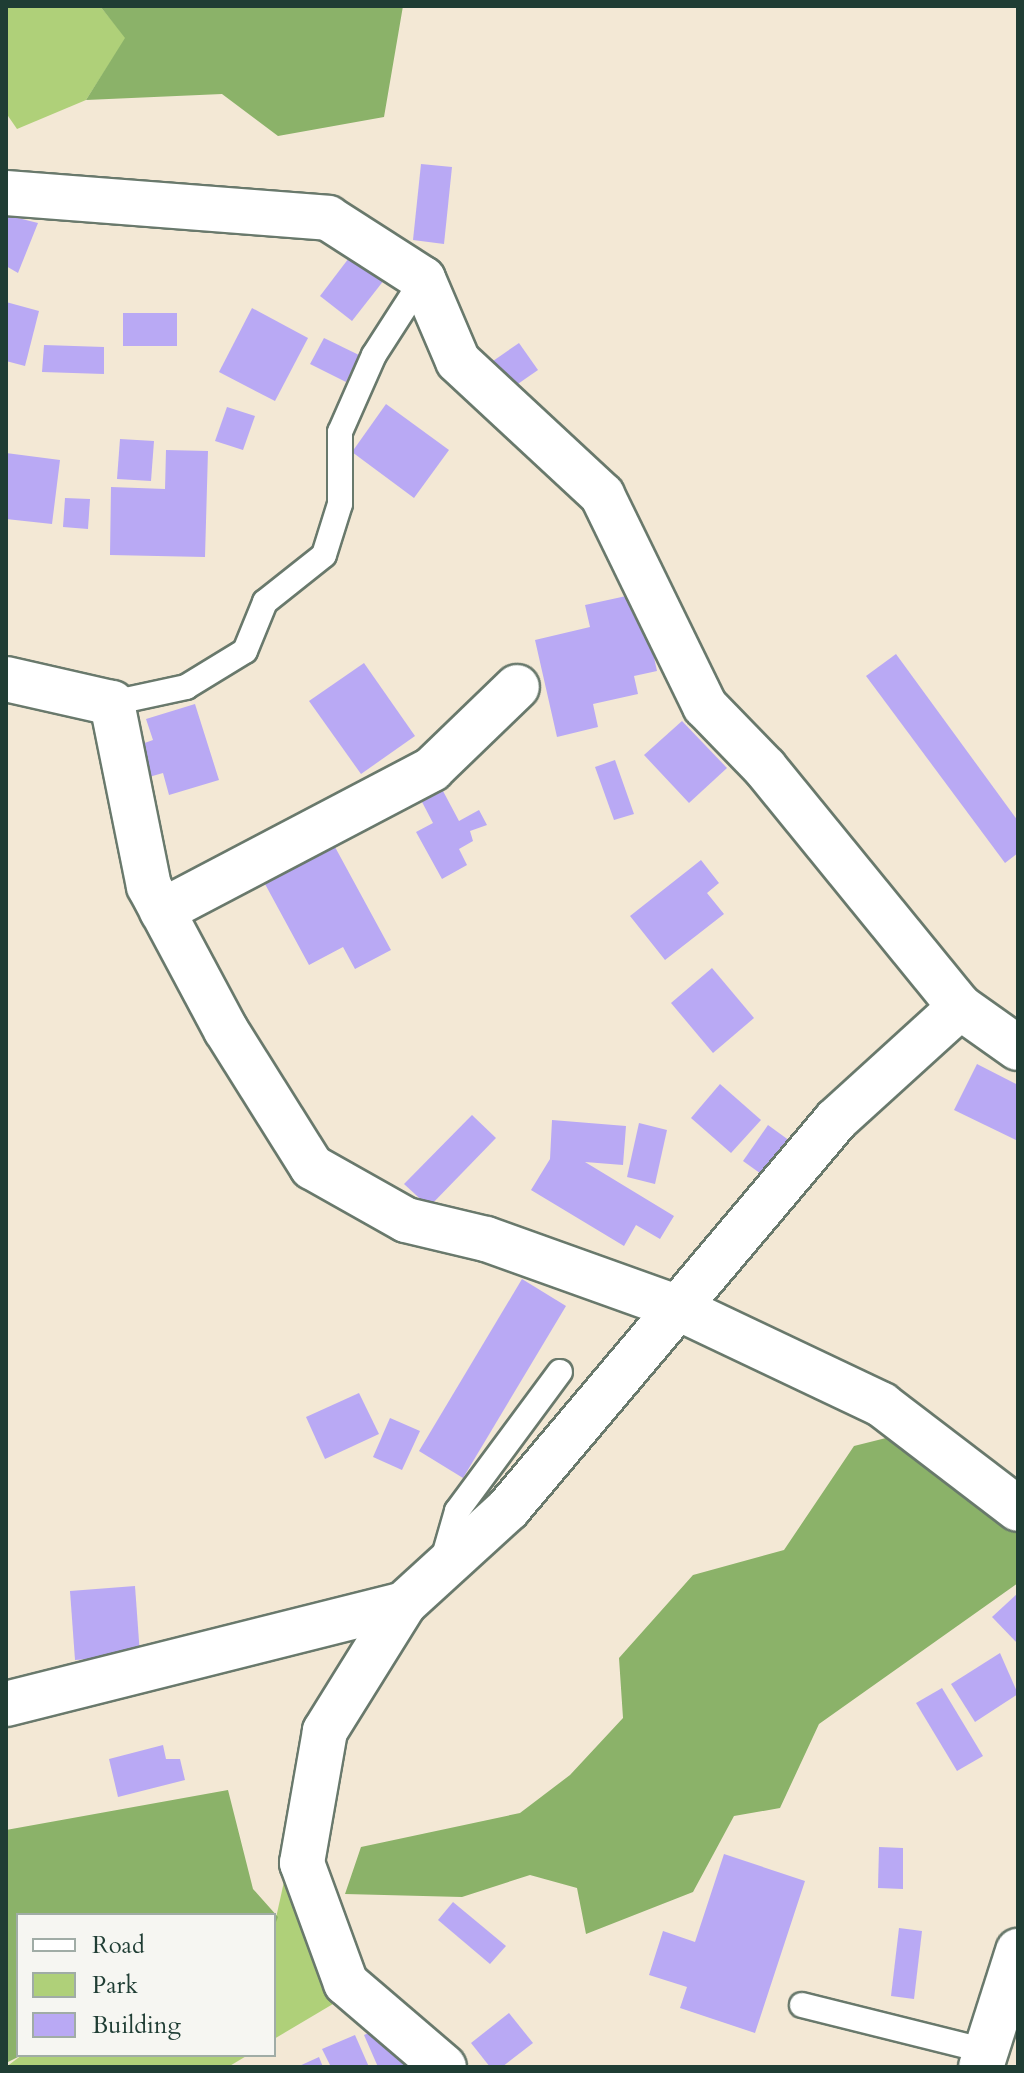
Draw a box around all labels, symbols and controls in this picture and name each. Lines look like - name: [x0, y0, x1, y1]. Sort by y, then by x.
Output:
- legend: [16, 1913, 276, 2057]
- text: Road: [92, 1929, 145, 1962]
- text: Park: [92, 1969, 138, 2002]
- text: Building: [92, 2009, 181, 2042]

